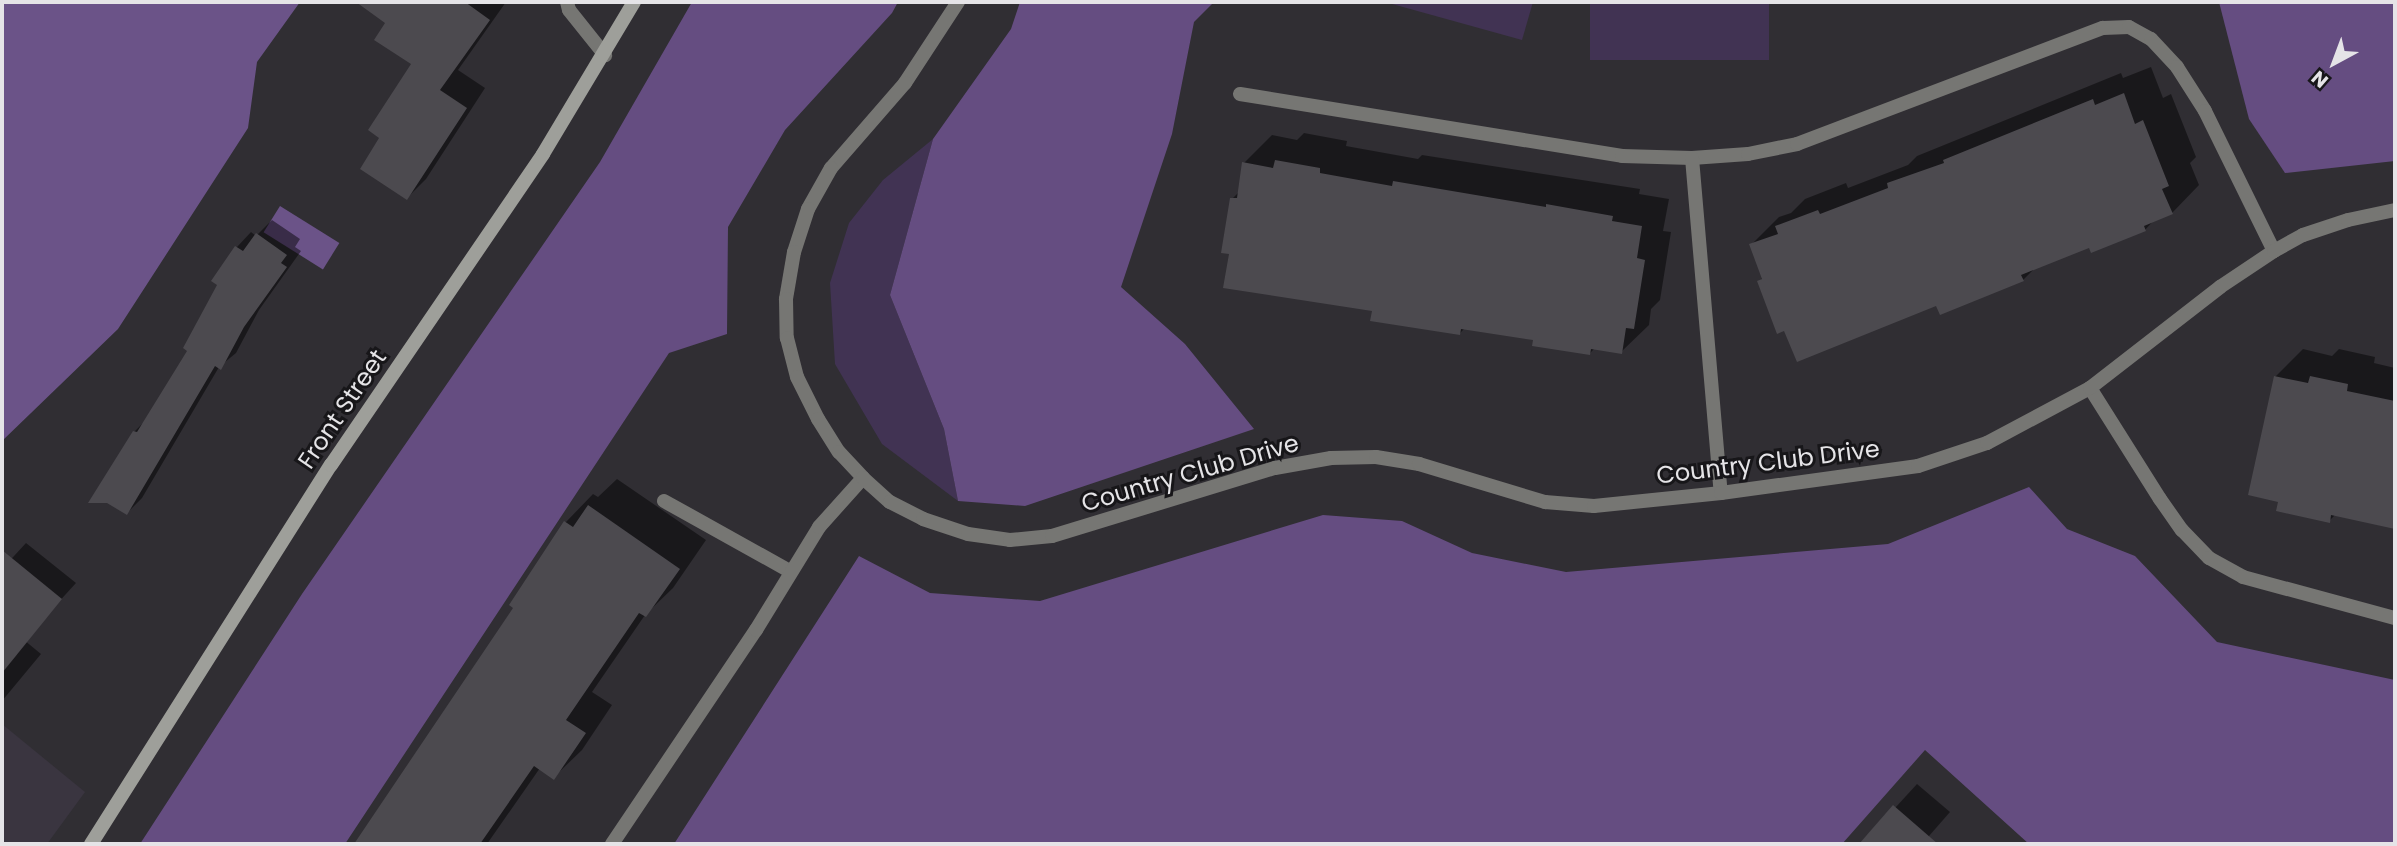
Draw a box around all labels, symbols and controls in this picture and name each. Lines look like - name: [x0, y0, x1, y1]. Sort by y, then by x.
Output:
- north arrow: [2299, 28, 2369, 98]
- text: N: [2306, 64, 2334, 94]
- street label: Front Street: [292, 344, 392, 474]
- street label: Country Club Drive: [1078, 428, 1302, 518]
- street label: Country Club Drive: [1655, 434, 1881, 490]

